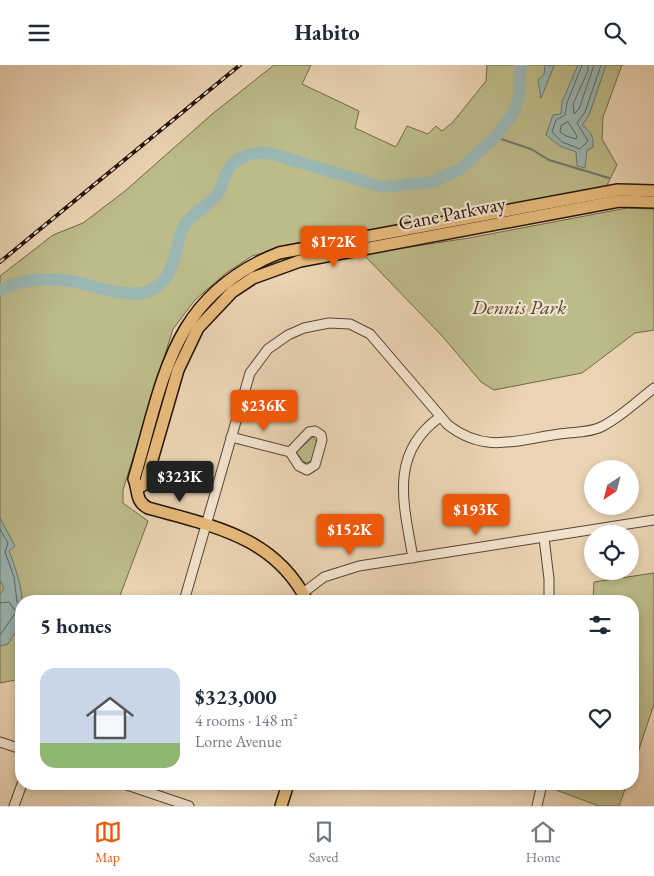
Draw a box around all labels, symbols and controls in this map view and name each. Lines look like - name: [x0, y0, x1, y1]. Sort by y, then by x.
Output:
- text: Habito: [295, 18, 360, 47]
- icon: menu: [25, 19, 53, 47]
- icon: search: [601, 19, 629, 47]
- street label: Cane Parkway: [396, 190, 508, 236]
- pin: $172K: [299, 225, 369, 268]
- text: $172K: [312, 231, 356, 252]
- park label: Dennis Park: [471, 294, 566, 320]
- pin: $236K: [229, 389, 299, 432]
- text: $236K: [242, 395, 286, 416]
- north arrow: [584, 460, 639, 515]
- map controls: [584, 460, 639, 580]
- pin: $323K: [145, 461, 215, 503]
- text: $323K: [158, 466, 202, 487]
- pin: $193K: [441, 493, 511, 536]
- text: $193K: [454, 499, 498, 520]
- pin: $152K: [315, 513, 385, 556]
- text: $152K: [328, 519, 372, 540]
- button: locate: [584, 525, 639, 580]
- icon: filters: [586, 611, 614, 639]
- text: 5 homes: [40, 612, 112, 639]
- text: $323,000: [195, 683, 277, 710]
- icon: home: [80, 688, 140, 748]
- icon: heart: [586, 704, 614, 732]
- text: 4 rooms · 148 m²: [195, 710, 298, 731]
- text: Lorne Avenue: [195, 731, 281, 752]
- tab: Map: [94, 818, 122, 866]
- tab: Saved: [309, 818, 339, 866]
- tab: Home: [526, 818, 560, 866]

